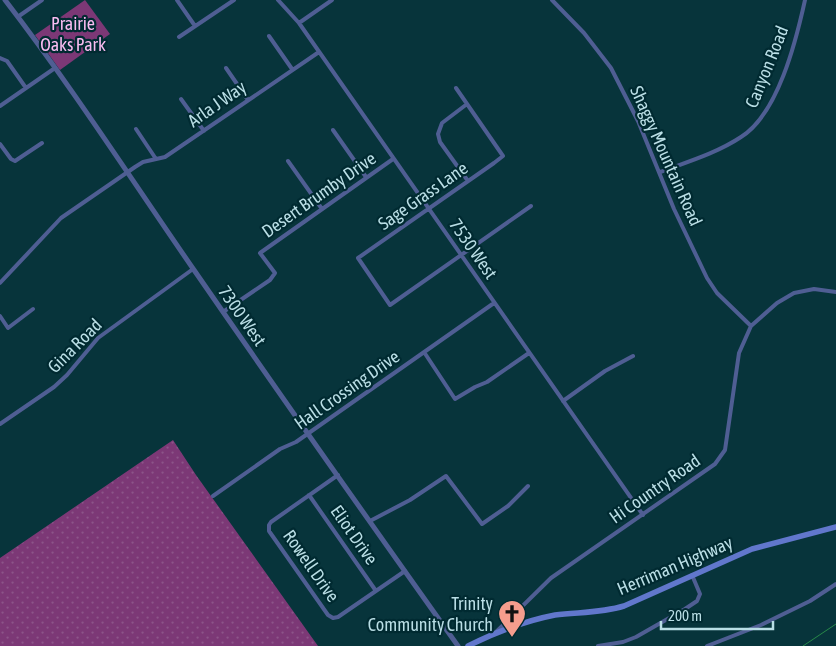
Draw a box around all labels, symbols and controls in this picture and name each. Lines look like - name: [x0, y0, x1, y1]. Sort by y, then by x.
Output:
- park label: Prairie Oaks Park: [40, 13, 106, 55]
- street label: Canyon Road: [741, 23, 792, 111]
- street label: Arla J Way: [184, 76, 250, 131]
- street label: Shaggy Mountain Road: [626, 83, 707, 229]
- street label: Desert Brumby Drive: [258, 147, 380, 242]
- street label: Sage Grass Lane: [374, 157, 471, 234]
- street label: 7530 West: [445, 215, 502, 283]
- street label: 7300 West: [214, 282, 271, 350]
- street label: Gina Road: [43, 314, 106, 377]
- street label: Hall Crossing Drive: [290, 346, 403, 434]
- street label: Hi Country Road: [605, 450, 704, 528]
- street label: Eliot Drive: [326, 501, 382, 568]
- street label: Rowell Drive: [279, 526, 344, 606]
- street label: Herriman Highway: [614, 532, 736, 599]
- place label: Trinity Community Church: [368, 593, 493, 635]
- scale bar: [661, 598, 774, 630]
- church icon: Trinity Community Church: [497, 599, 527, 638]
- text: 200 m: [668, 607, 702, 624]

